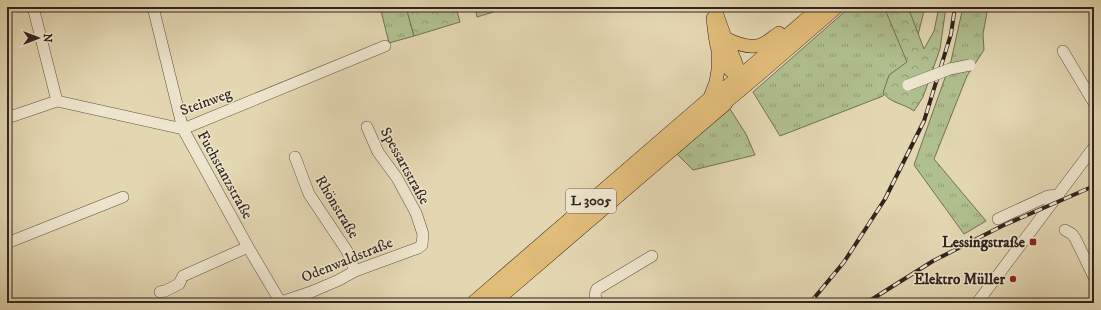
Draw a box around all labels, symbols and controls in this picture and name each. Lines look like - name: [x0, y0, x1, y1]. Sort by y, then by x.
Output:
- north arrow: [18, 18, 58, 58]
- text: N: [40, 33, 54, 43]
- street label: Steinweg: [178, 84, 235, 120]
- street label: Spessartstraße: [376, 124, 434, 208]
- street label: Fuchstanzstraße: [193, 128, 257, 222]
- street label: Rhönstraße: [311, 172, 363, 242]
- road number: L 3005: [566, 189, 616, 213]
- street label: Odenwaldstraße: [298, 233, 396, 287]
- place label: Lessingstraße: [942, 233, 1026, 252]
- marker: Lessingstraße: [1028, 237, 1038, 247]
- place label: Elektro Müller: [914, 270, 1005, 289]
- marker: Elektro Müller: [1008, 274, 1018, 284]

